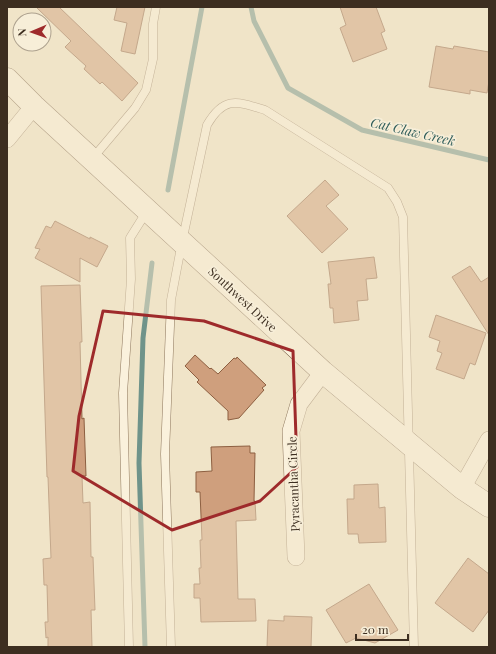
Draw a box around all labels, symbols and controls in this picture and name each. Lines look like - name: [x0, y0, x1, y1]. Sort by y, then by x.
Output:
- north arrow: [12, 12, 52, 52]
- text: N: [14, 28, 29, 37]
- water label: Cat Claw Creek: [369, 113, 457, 149]
- street label: Southwest Drive: [205, 263, 281, 335]
- street label: Pyracantha Circle: [283, 436, 303, 532]
- scale bar: [356, 616, 408, 642]
- text: 20 m: [362, 621, 389, 637]

